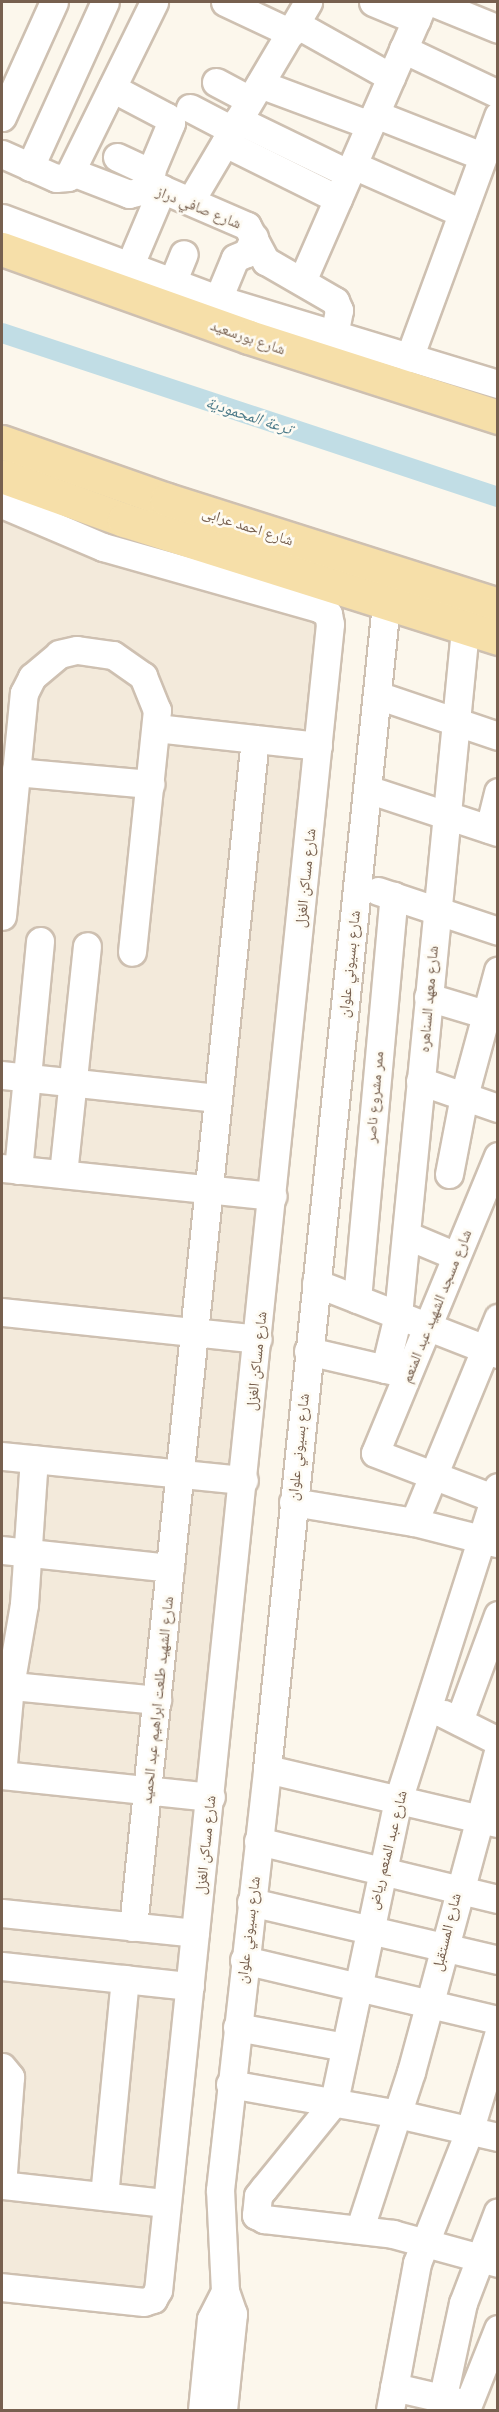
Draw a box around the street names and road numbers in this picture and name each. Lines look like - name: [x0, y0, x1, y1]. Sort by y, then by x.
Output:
- street label: شارع صافي دراز: [154, 182, 244, 232]
- street label: شارع بورسعيد: [208, 316, 288, 358]
- street label: شارع احمد عرابى: [200, 503, 296, 549]
- street label: شارع مساكن الغزل: [291, 827, 319, 929]
- street label: شارع بسيوني علوان: [334, 909, 364, 1019]
- street label: شارع معهد السناهره: [414, 945, 442, 1053]
- street label: ممر مشروع ناصر: [361, 1050, 387, 1144]
- street label: شارع مسجد الشهيد عبد المنعم: [397, 1227, 475, 1385]
- street label: شارع مساكن الغزل: [242, 1310, 270, 1412]
- street label: شارع بسيوني علوان: [283, 1392, 313, 1502]
- street label: شارع الشهيد طلعت ابراهيم عبد الحميد: [137, 1595, 177, 1805]
- street label: شارع عبد المنعم رياض: [363, 1789, 411, 1911]
- street label: شارع مساكن الغزل: [191, 1794, 219, 1896]
- street label: شارع بسيوني علوان: [232, 1875, 264, 1985]
- street label: شارع المستقبل: [428, 1891, 464, 1973]

